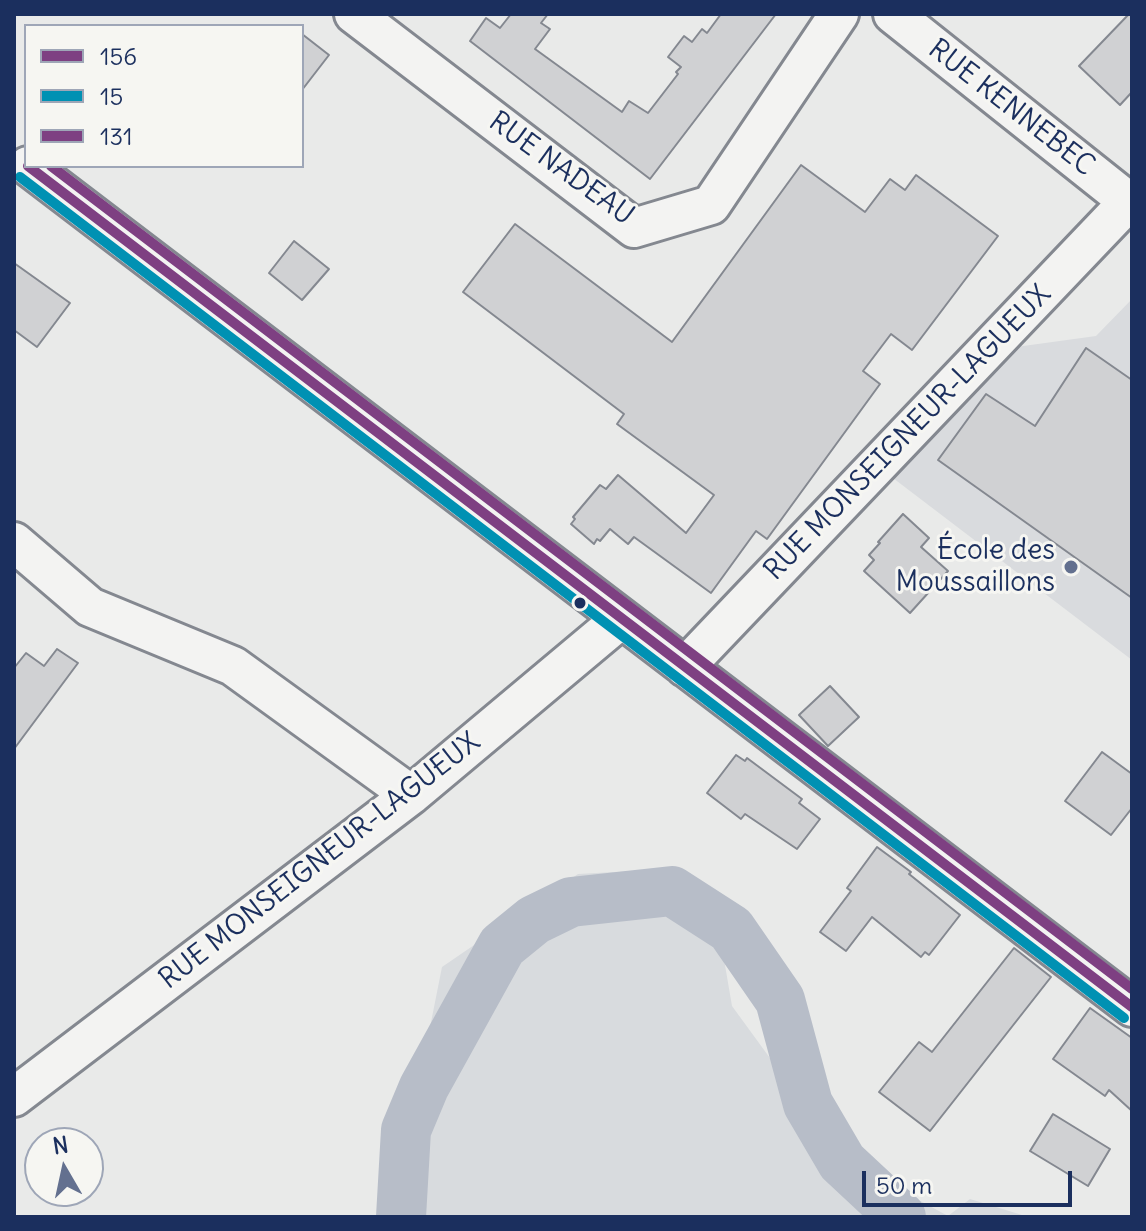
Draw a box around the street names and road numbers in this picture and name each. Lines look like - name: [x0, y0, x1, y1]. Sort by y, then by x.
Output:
- street label: RUE KENNEBEC: [921, 33, 1101, 183]
- street label: RUE NADEAU: [482, 105, 640, 233]
- street label: RUE MONSEIGNEUR-LAGUEUX: [758, 278, 1058, 588]
- street label: RUE MONSEIGNEUR-LAGUEUX: [153, 725, 487, 997]

